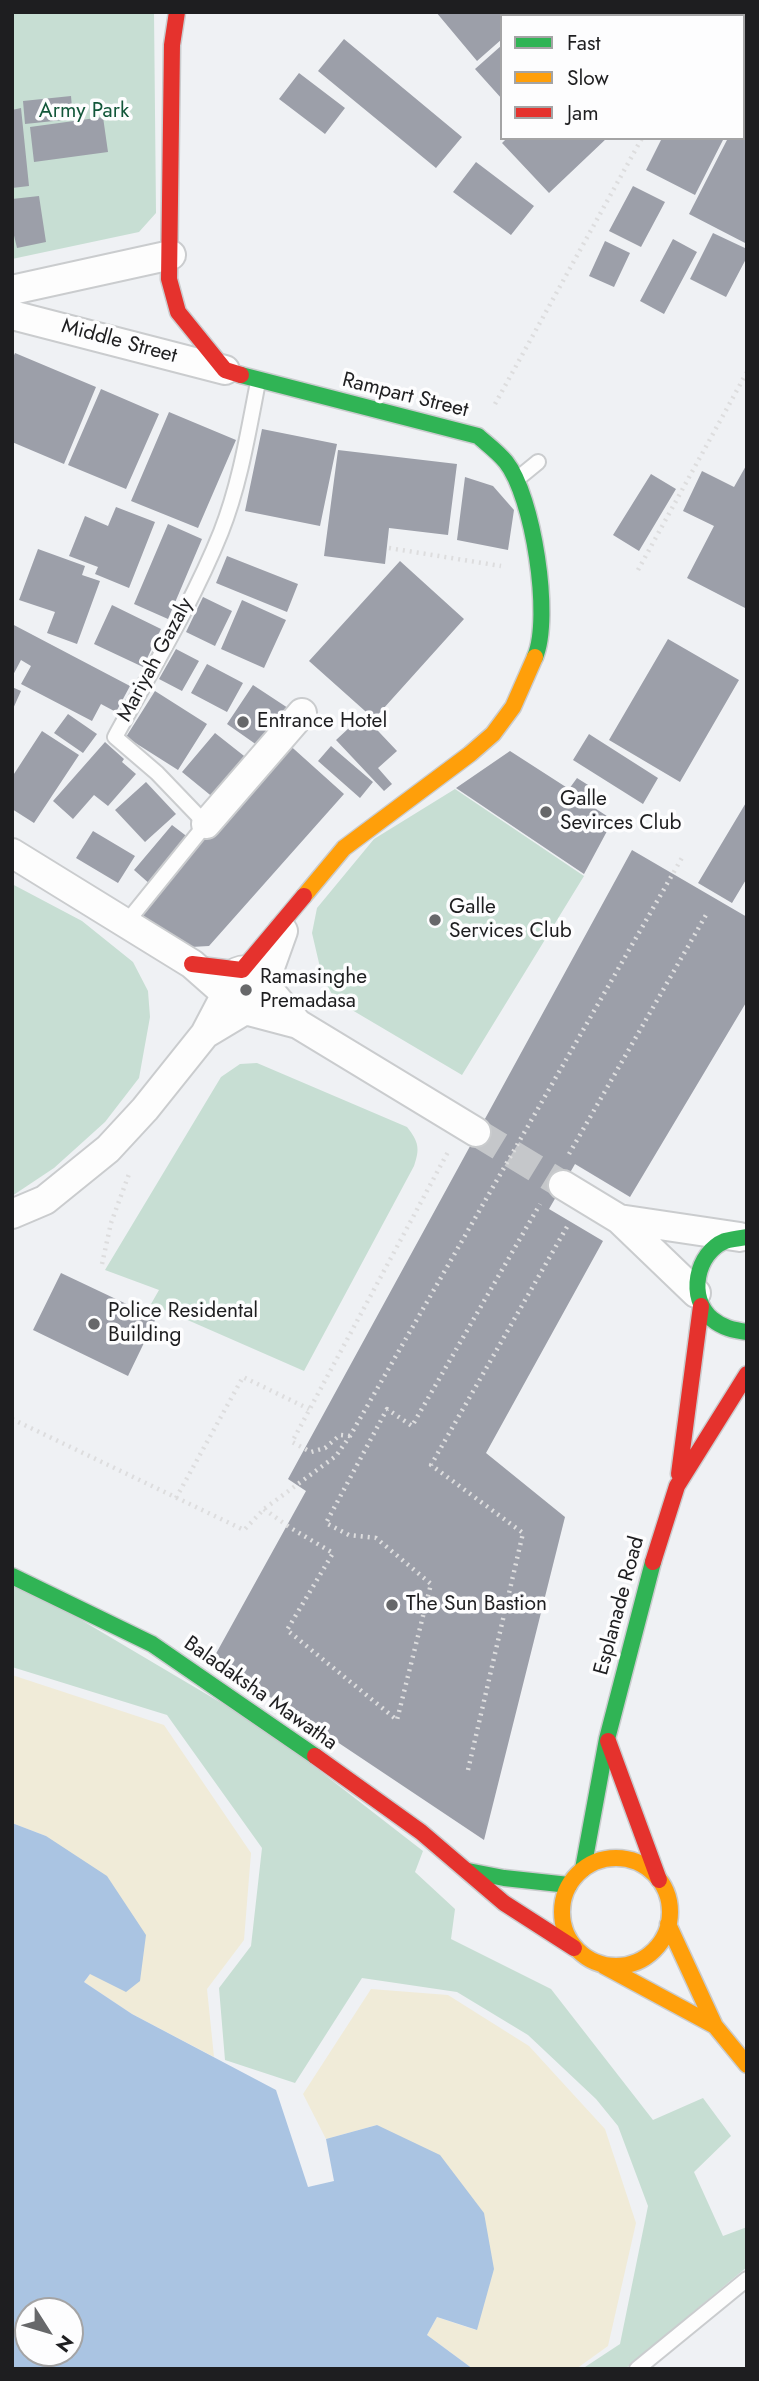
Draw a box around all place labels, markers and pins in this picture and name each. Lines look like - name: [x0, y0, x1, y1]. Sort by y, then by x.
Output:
- place label: Entrance Hotel: [257, 709, 387, 735]
- marker: Entrance Hotel: [235, 714, 251, 730]
- place label: Galle Sevirces Club: [560, 787, 681, 837]
- marker: Galle Sevirces Club: [538, 804, 554, 820]
- place label: Galle Services Club: [449, 895, 572, 945]
- marker: Galle Services Club: [427, 912, 443, 928]
- place label: Ramasinghe Premadasa: [260, 965, 367, 1015]
- marker: Ramasinghe Premadasa: [238, 982, 254, 998]
- place label: Police Residental Building: [108, 1299, 258, 1349]
- marker: Police Residental Building: [86, 1316, 102, 1332]
- place label: The Sun Bastion: [406, 1592, 547, 1618]
- marker: The Sun Bastion: [384, 1597, 400, 1613]

